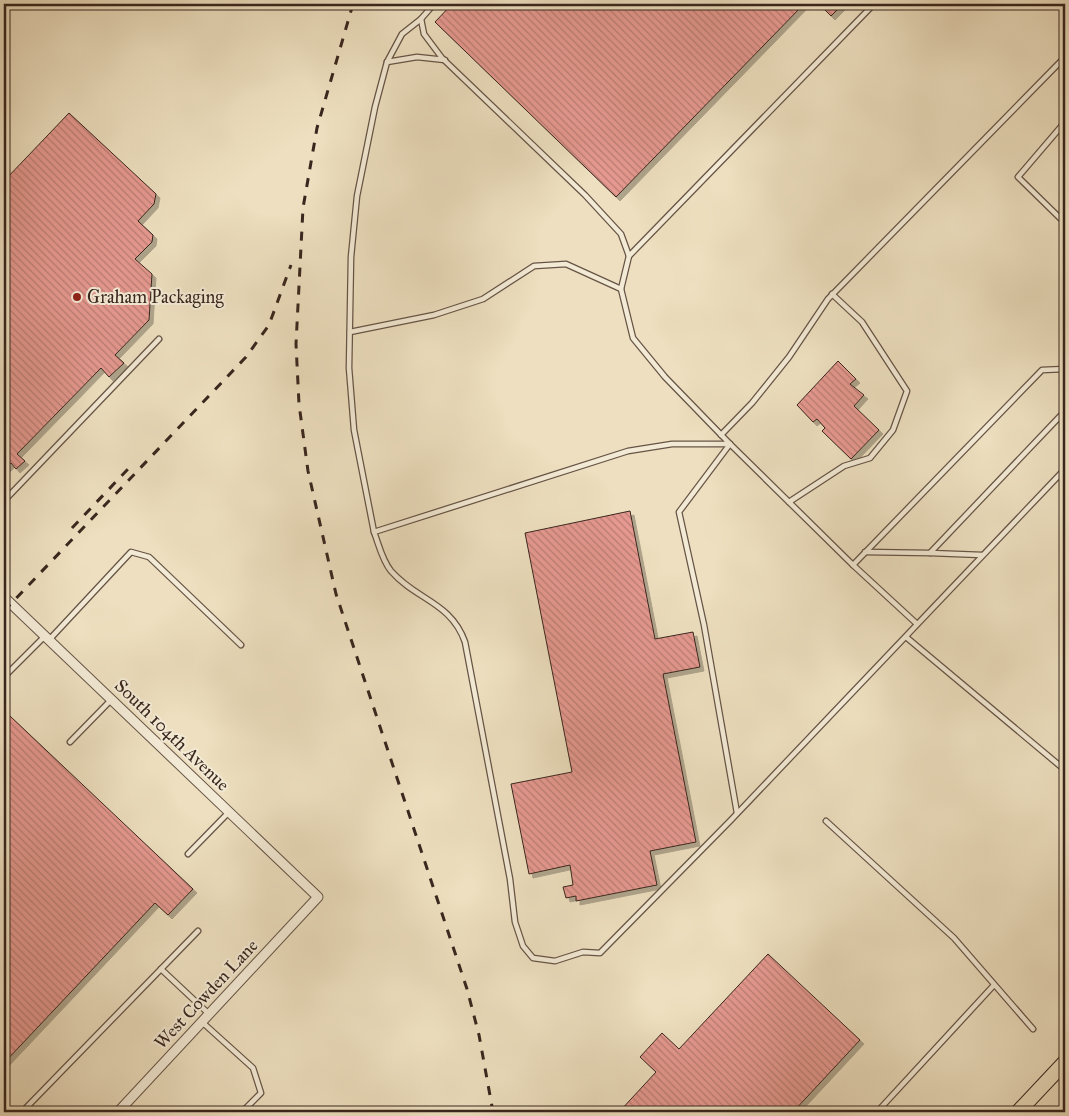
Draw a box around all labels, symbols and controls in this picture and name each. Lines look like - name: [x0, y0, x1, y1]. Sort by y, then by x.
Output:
- place label: Graham Packaging: [87, 286, 224, 309]
- marker: Graham Packaging: [71, 291, 83, 303]
- street label: South 104th Avenue: [110, 675, 234, 795]
- street label: West Cowden Lane: [150, 935, 262, 1053]

